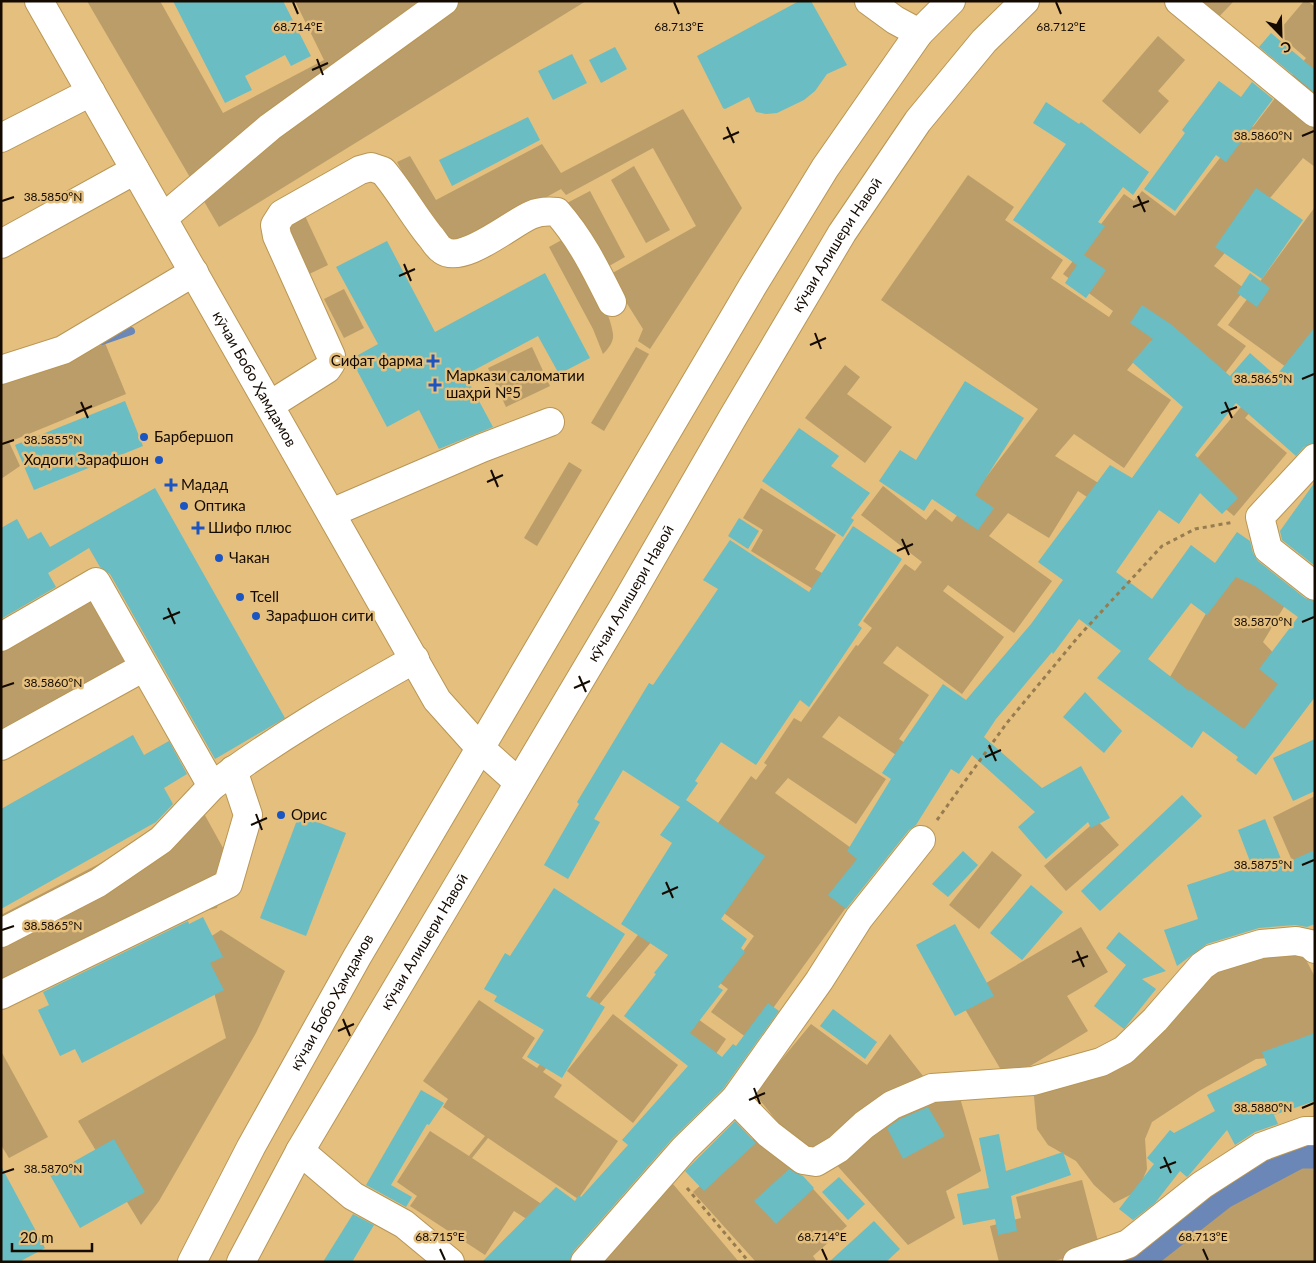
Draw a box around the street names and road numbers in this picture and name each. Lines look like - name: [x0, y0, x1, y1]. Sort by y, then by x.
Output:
- street label: кӯчаи Алишери Навоӣ: [787, 174, 885, 315]
- street label: кӯчаи Бобо Ҳамдамов: [209, 307, 301, 450]
- street label: кӯчаи Алишери Навоӣ: [583, 521, 677, 665]
- street label: кӯчаи Алишери Навоӣ: [376, 870, 471, 1013]
- street label: кӯчаи Бобо Ҳамдамов: [286, 930, 377, 1073]

